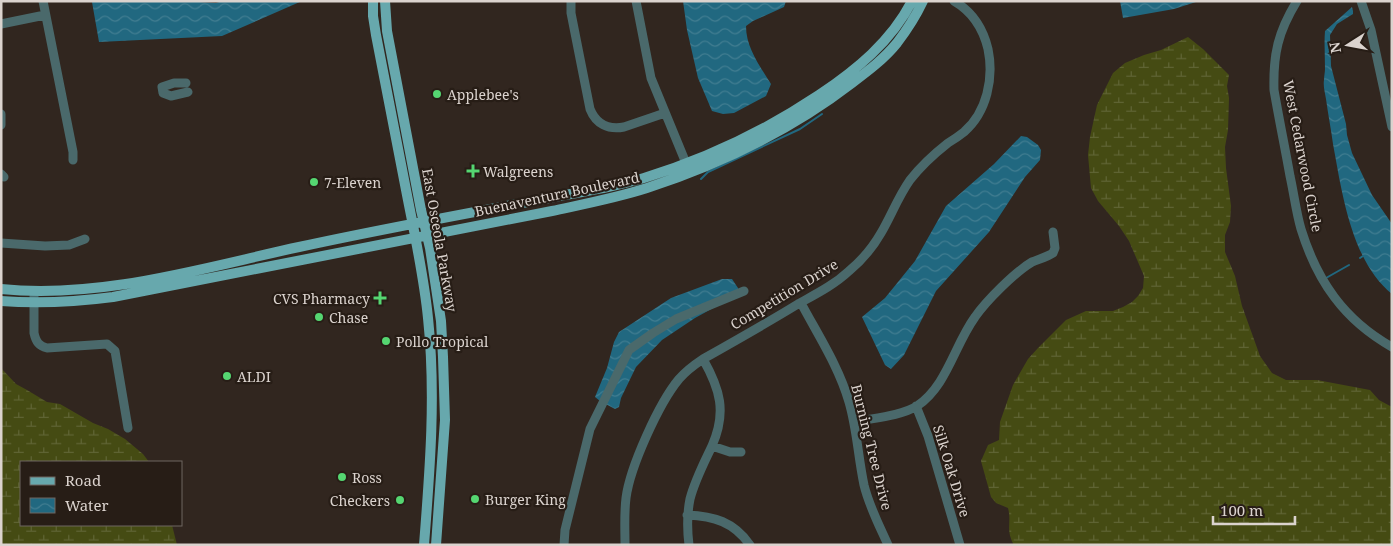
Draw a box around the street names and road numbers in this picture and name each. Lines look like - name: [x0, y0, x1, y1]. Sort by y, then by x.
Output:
- street label: West Cedarwood Circle: [1279, 79, 1327, 233]
- street label: East Osceola Parkway: [418, 167, 462, 313]
- street label: Buenaventura Boulevard: [473, 167, 641, 221]
- street label: Competition Drive: [727, 254, 841, 334]
- street label: Burning Tree Drive: [847, 382, 897, 512]
- street label: Silk Oak Drive: [929, 423, 975, 519]

